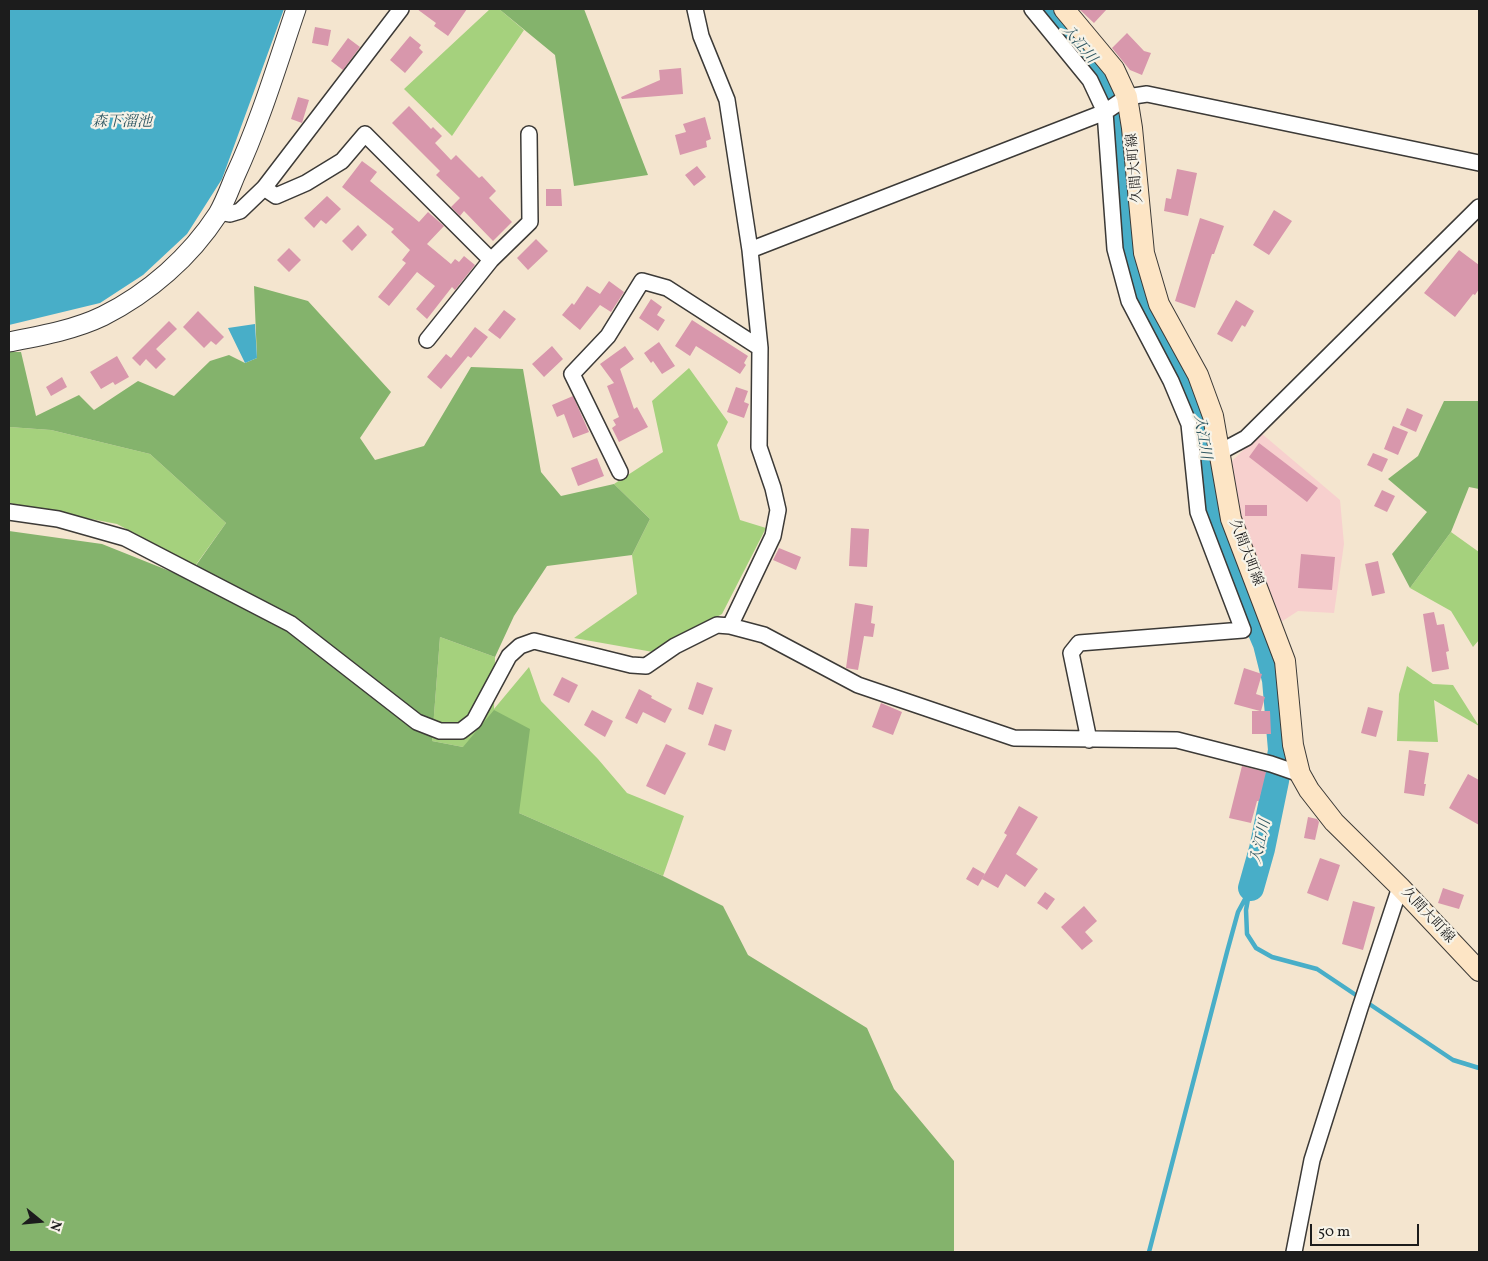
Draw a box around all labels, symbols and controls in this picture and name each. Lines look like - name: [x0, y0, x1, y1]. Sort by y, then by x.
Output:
- water label: 入江川: [1057, 22, 1099, 68]
- water label: 森下溜池: [92, 114, 152, 132]
- street label: 久間大町線: [1125, 132, 1147, 204]
- water label: 入江川: [1189, 413, 1213, 461]
- street label: 久間大町線: [1225, 517, 1265, 589]
- water label: 入江川: [1248, 818, 1276, 866]
- street label: 久間大町線: [1397, 885, 1457, 947]
- north arrow: [15, 1196, 65, 1246]
- scale bar: [1313, 1214, 1422, 1246]
- text: N: [44, 1218, 65, 1233]
- text: 50 m: [1318, 1222, 1350, 1243]

